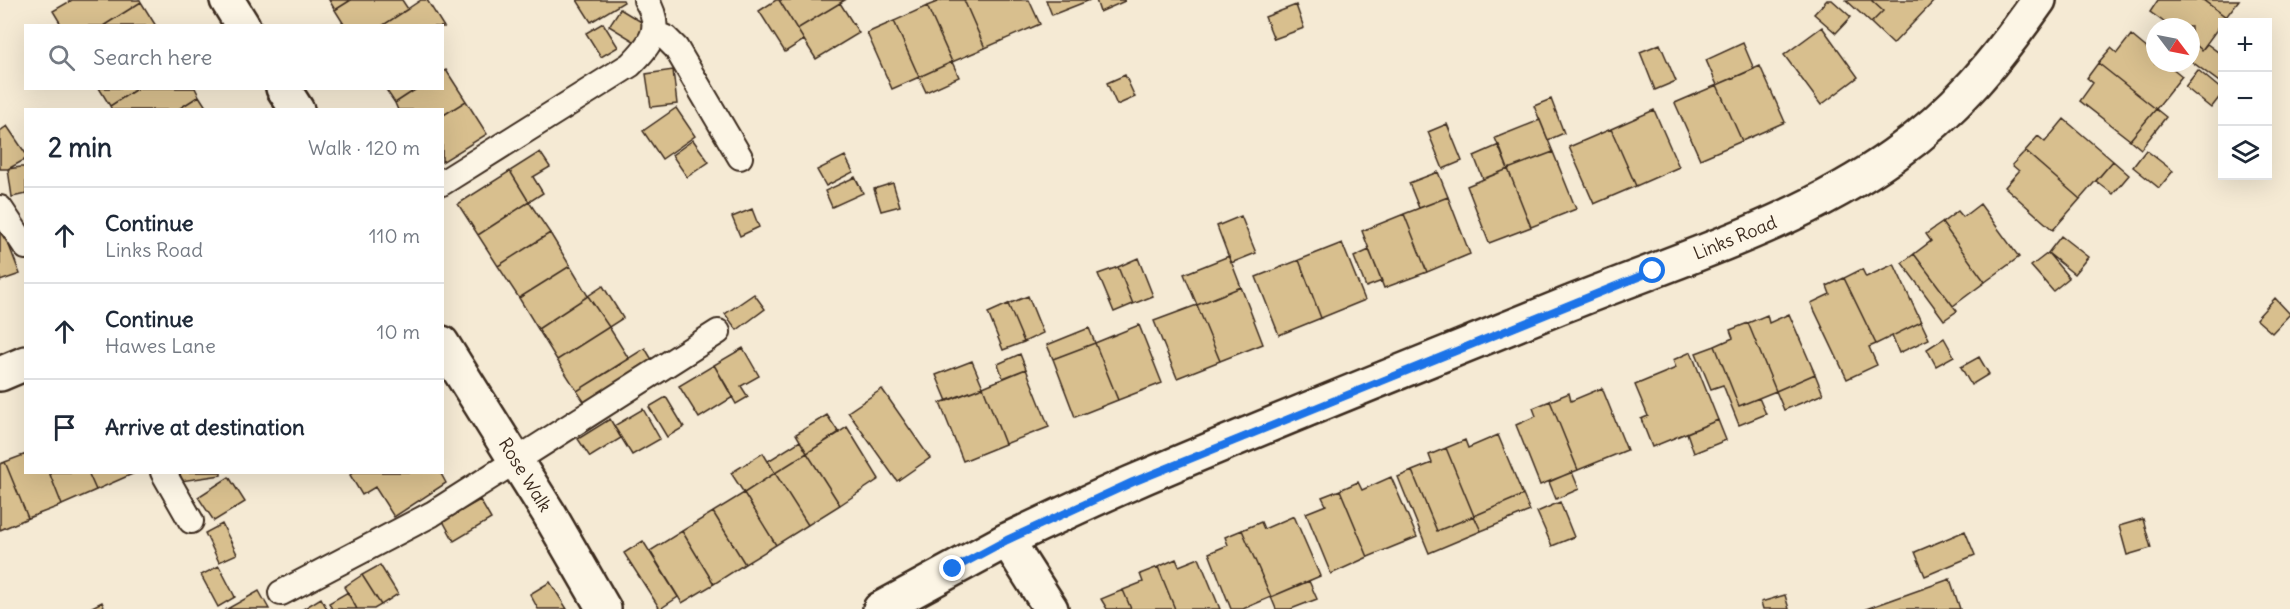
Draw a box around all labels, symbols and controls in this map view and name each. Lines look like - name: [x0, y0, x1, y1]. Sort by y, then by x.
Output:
- north arrow: [2146, 18, 2200, 72]
- map controls: [2218, 18, 2272, 180]
- button: +: [2218, 18, 2272, 72]
- search box: [24, 24, 444, 90]
- icon: search: [45, 41, 78, 74]
- text: Search here: [93, 43, 212, 71]
- button: −: [2218, 72, 2272, 126]
- button: layers: [2218, 126, 2272, 180]
- text: 2 min: [48, 131, 112, 164]
- text: Walk · 120 m: [308, 135, 420, 160]
- text: Continue: [105, 209, 194, 237]
- street label: Links Road: [1690, 210, 1780, 265]
- icon: ahead: [48, 219, 81, 252]
- text: 110 m: [369, 223, 420, 248]
- text: Links Road: [105, 237, 203, 262]
- route start: [1639, 257, 1665, 283]
- text: Continue: [105, 305, 194, 333]
- icon: ahead: [48, 315, 81, 348]
- text: 10 m: [377, 319, 420, 344]
- text: Hawes Lane: [105, 333, 216, 358]
- icon: arrive: [48, 411, 81, 444]
- text: Arrive at destination: [105, 413, 305, 441]
- street label: Rose Walk: [494, 434, 557, 516]
- route end: [939, 555, 965, 581]

